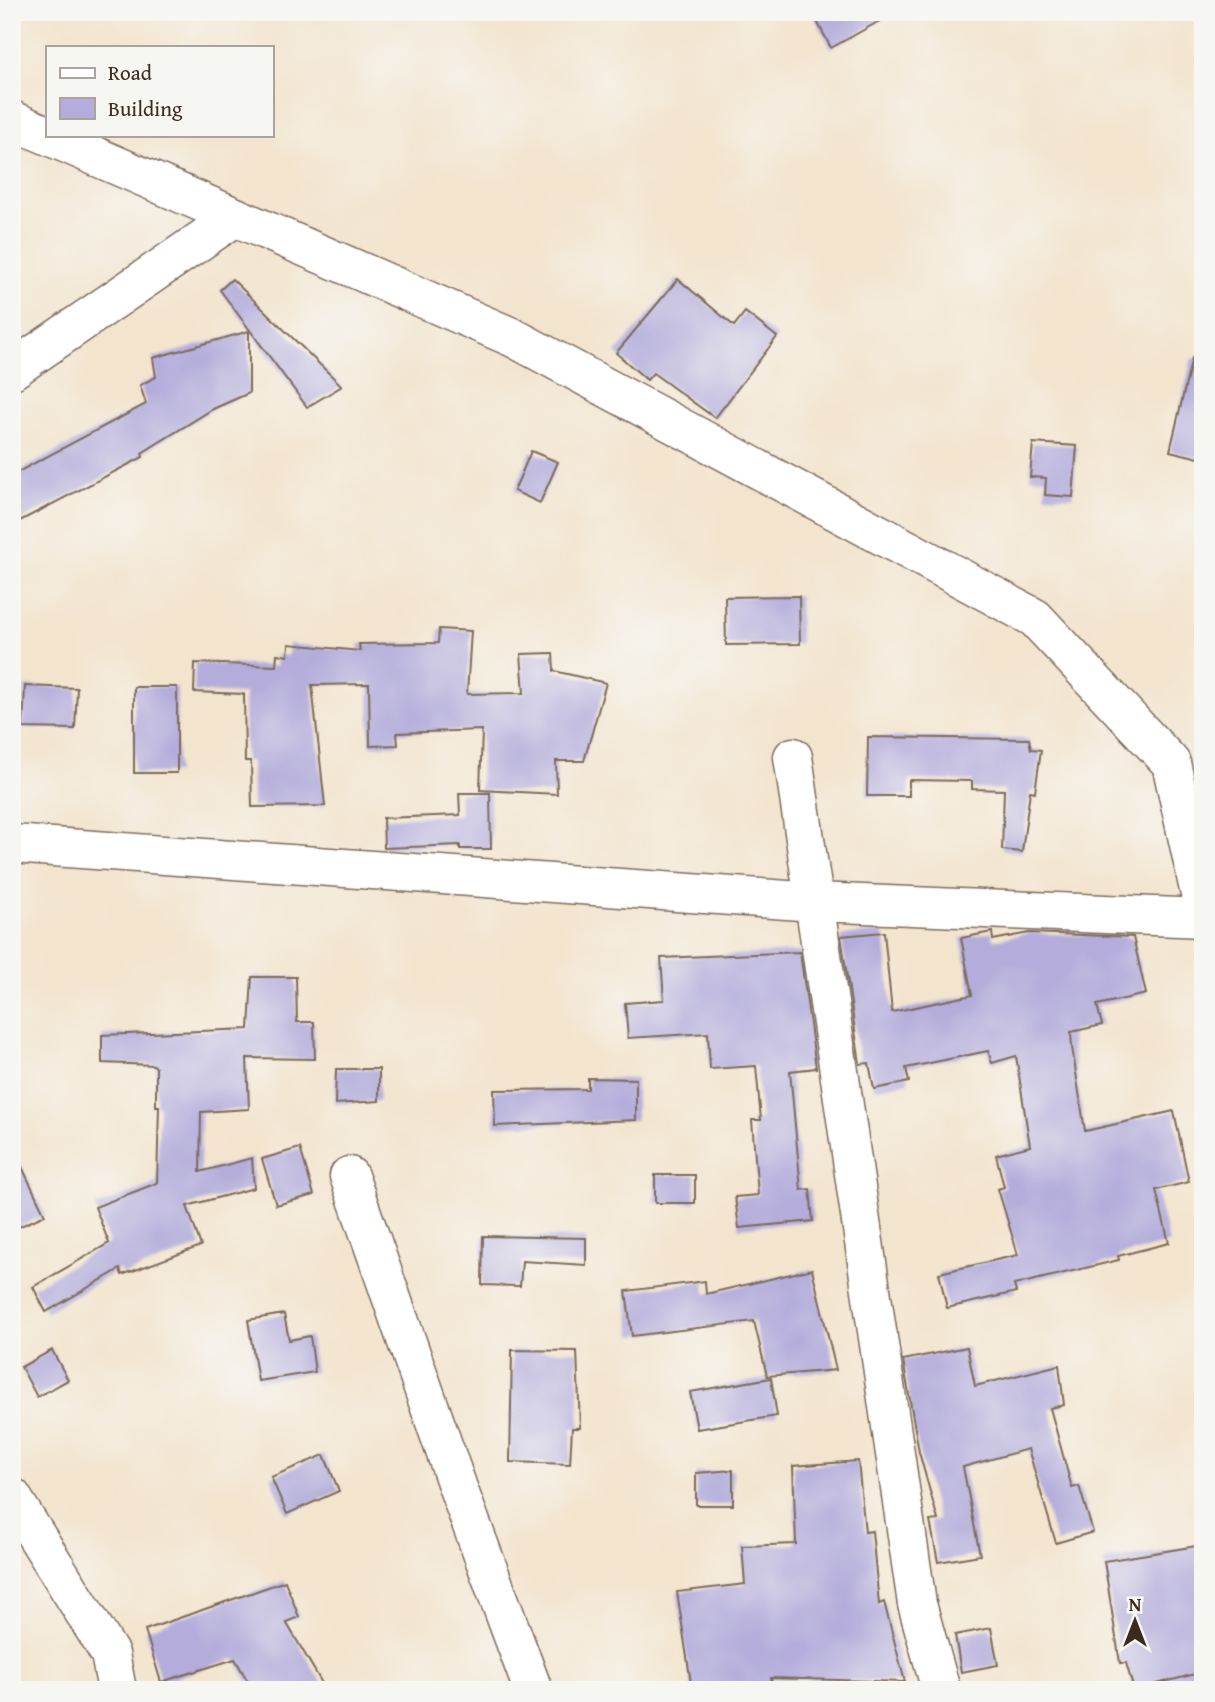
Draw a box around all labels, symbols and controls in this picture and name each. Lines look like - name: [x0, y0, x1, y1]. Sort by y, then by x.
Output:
- legend: [46, 46, 273, 136]
- text: Road: [108, 57, 153, 88]
- text: Building: [108, 93, 183, 124]
- north arrow: [1100, 1586, 1170, 1656]
- text: N: [1129, 1590, 1142, 1618]

